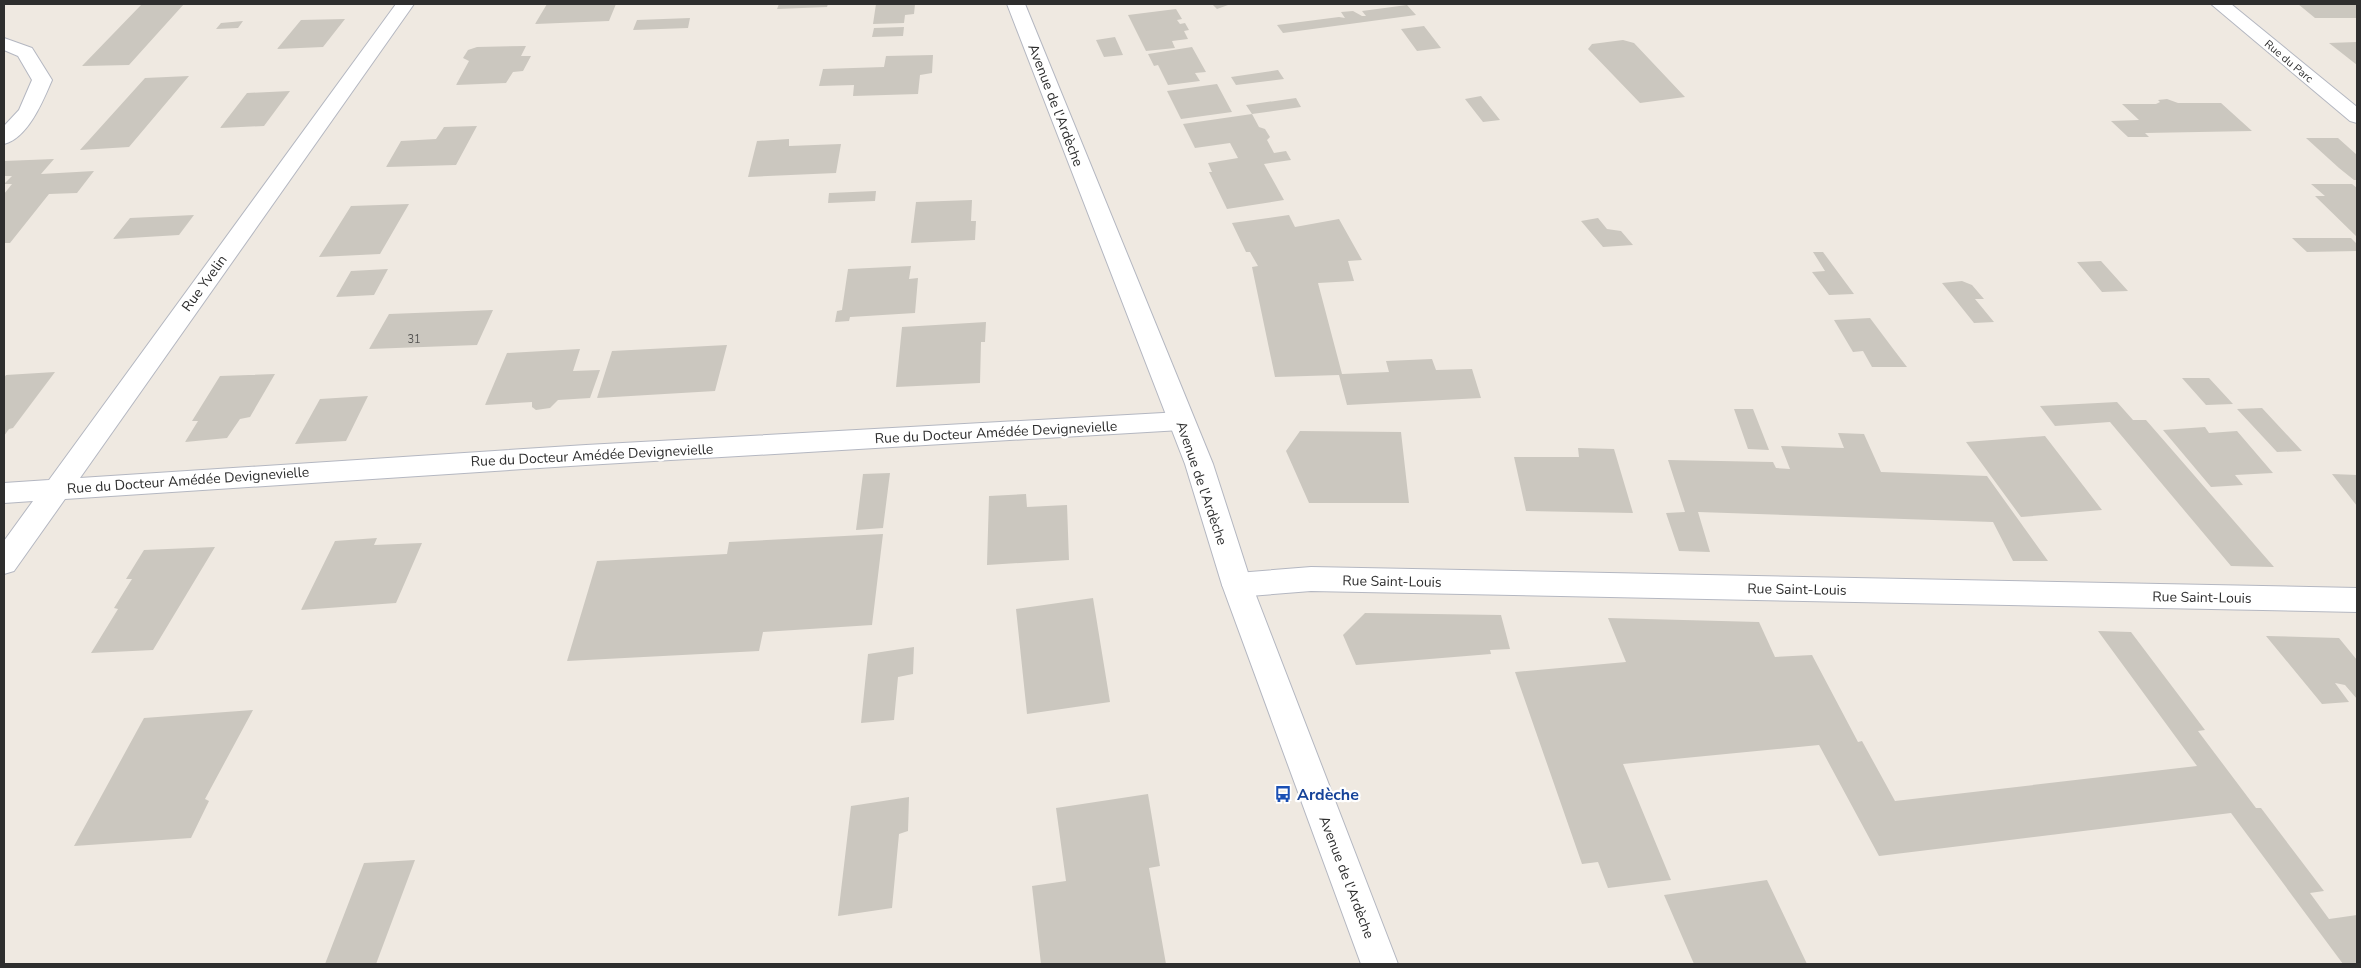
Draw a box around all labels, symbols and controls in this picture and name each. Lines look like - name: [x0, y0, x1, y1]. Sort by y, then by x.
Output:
- street label: Rue du Parc: [2261, 37, 2316, 86]
- street label: Avenue de l'Ardèche: [1023, 41, 1088, 169]
- street label: Rue Yvelin: [177, 251, 231, 315]
- house number: 31: [407, 332, 421, 347]
- street label: Rue du Docteur Amédée Devignevielle: [874, 417, 1118, 448]
- street label: Avenue de l'Ardèche: [1171, 419, 1232, 548]
- street label: Rue du Docteur Amédée Devignevielle: [470, 440, 714, 471]
- street label: Rue du Docteur Amédée Devignevielle: [66, 463, 310, 498]
- street label: Rue Saint-Louis: [1342, 571, 1442, 592]
- street label: Rue Saint-Louis: [1747, 579, 1847, 600]
- street label: Rue Saint-Louis: [2152, 587, 2252, 608]
- bus stop icon: Ardèche: [1273, 784, 1293, 804]
- place label: Ardèche: [1297, 784, 1359, 806]
- street label: Avenue de l'Ardèche: [1314, 813, 1379, 941]

